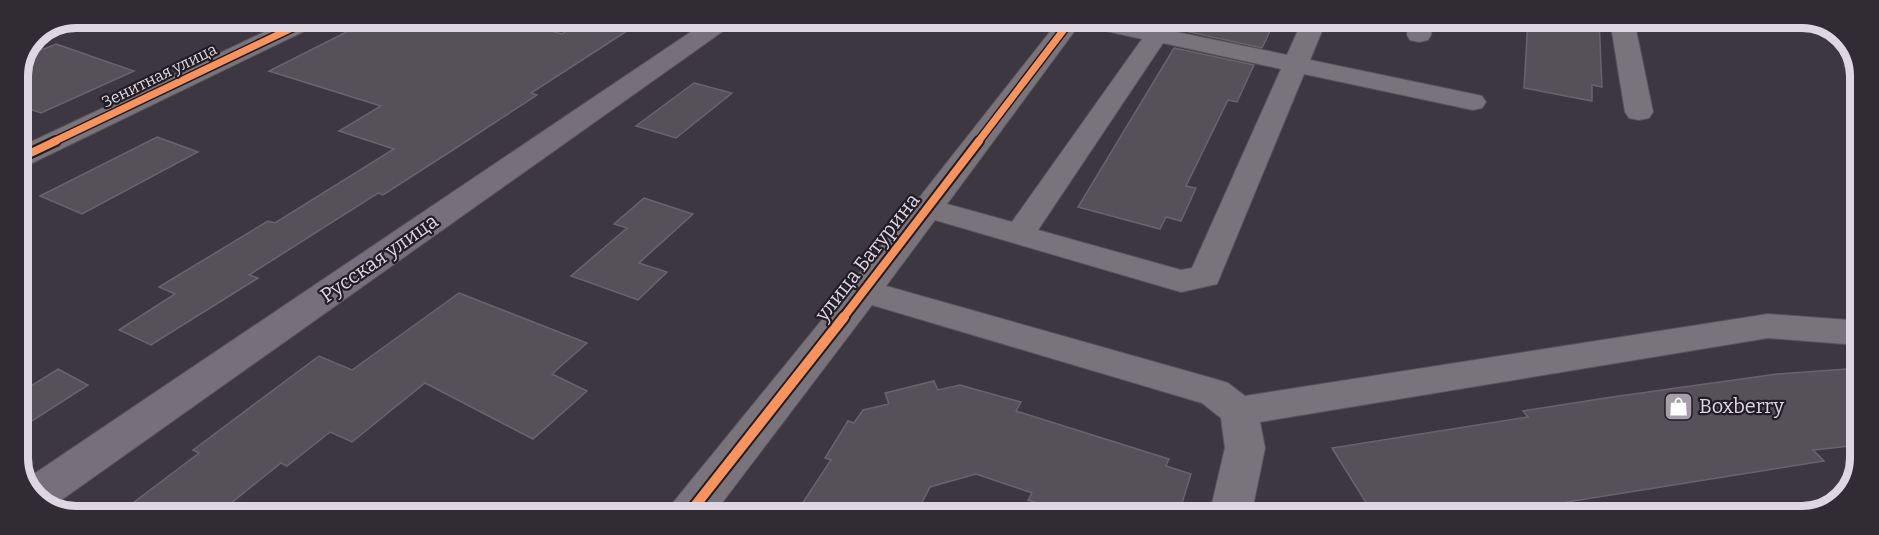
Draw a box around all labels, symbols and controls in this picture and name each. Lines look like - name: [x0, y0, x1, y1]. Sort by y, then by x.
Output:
- street label: Зенитная улица: [99, 39, 220, 111]
- street label: улица Батурина: [809, 188, 924, 326]
- street label: Русская улица: [316, 209, 442, 307]
- shop icon: Boxberry: [1662, 390, 1694, 422]
- place label: Boxberry: [1699, 394, 1784, 418]

